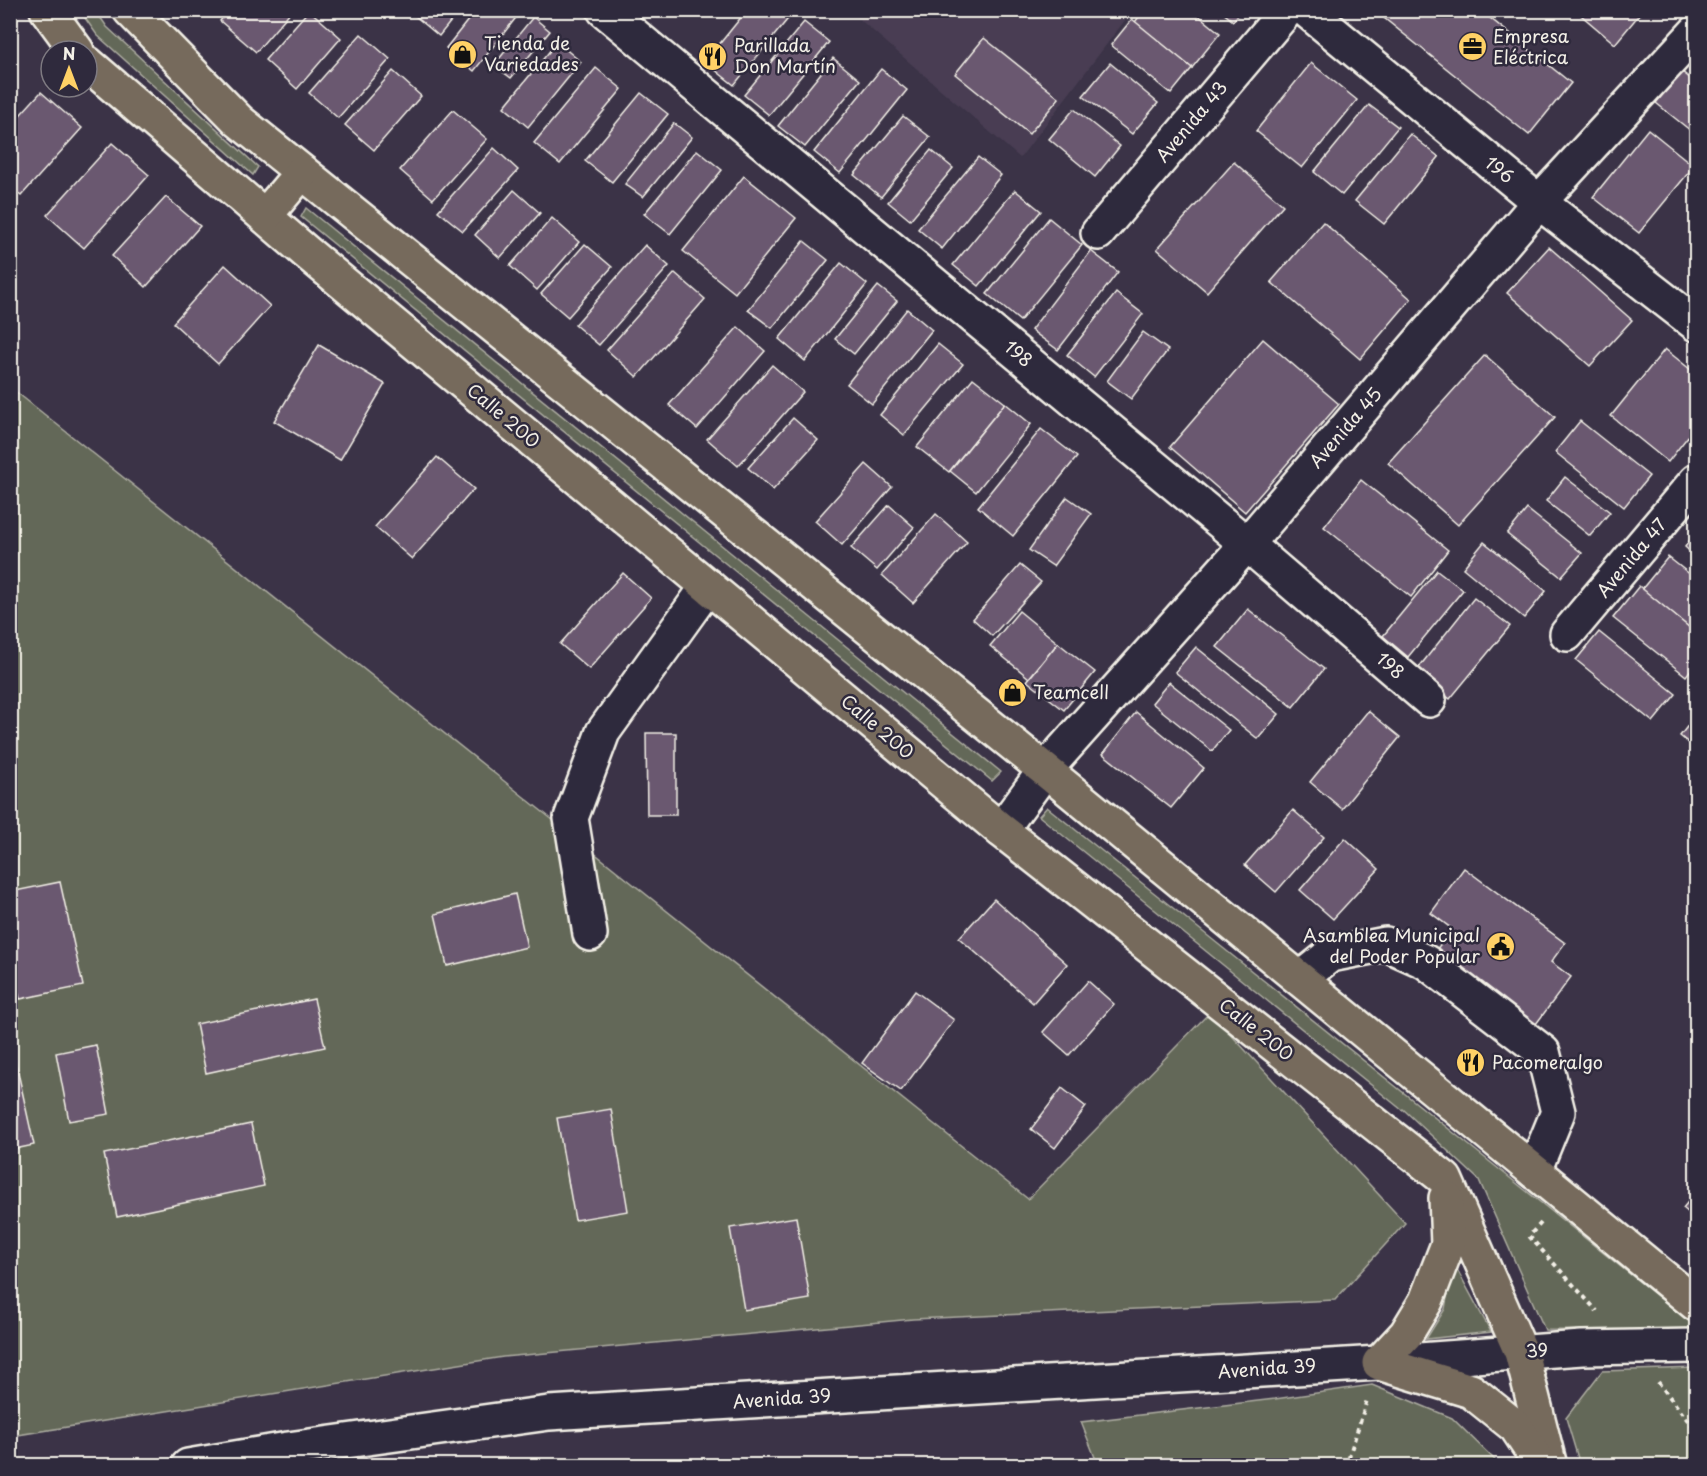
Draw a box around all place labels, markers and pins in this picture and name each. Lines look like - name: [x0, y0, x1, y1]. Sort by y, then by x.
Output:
- place label: Empresa Eléctrica: [1493, 22, 1570, 70]
- place label: Tienda de Variedades: [484, 29, 579, 77]
- place label: Parillada Don Martín: [734, 31, 836, 79]
- office icon: Empresa Eléctrica: [1456, 31, 1488, 63]
- shop icon: Tienda de Variedades: [447, 38, 479, 70]
- restaurant icon: Parillada Don Martín: [697, 40, 729, 72]
- shop icon: Teamcell: [996, 677, 1028, 709]
- place label: Teamcell: [1033, 678, 1109, 705]
- place label: Asamblea Municipal del Poder Popular: [1303, 921, 1481, 969]
- public building icon: Asamblea Municipal del Poder Popular: [1485, 930, 1517, 962]
- restaurant icon: Pacomeralgo: [1455, 1047, 1487, 1079]
- place label: Pacomeralgo: [1492, 1048, 1603, 1075]

